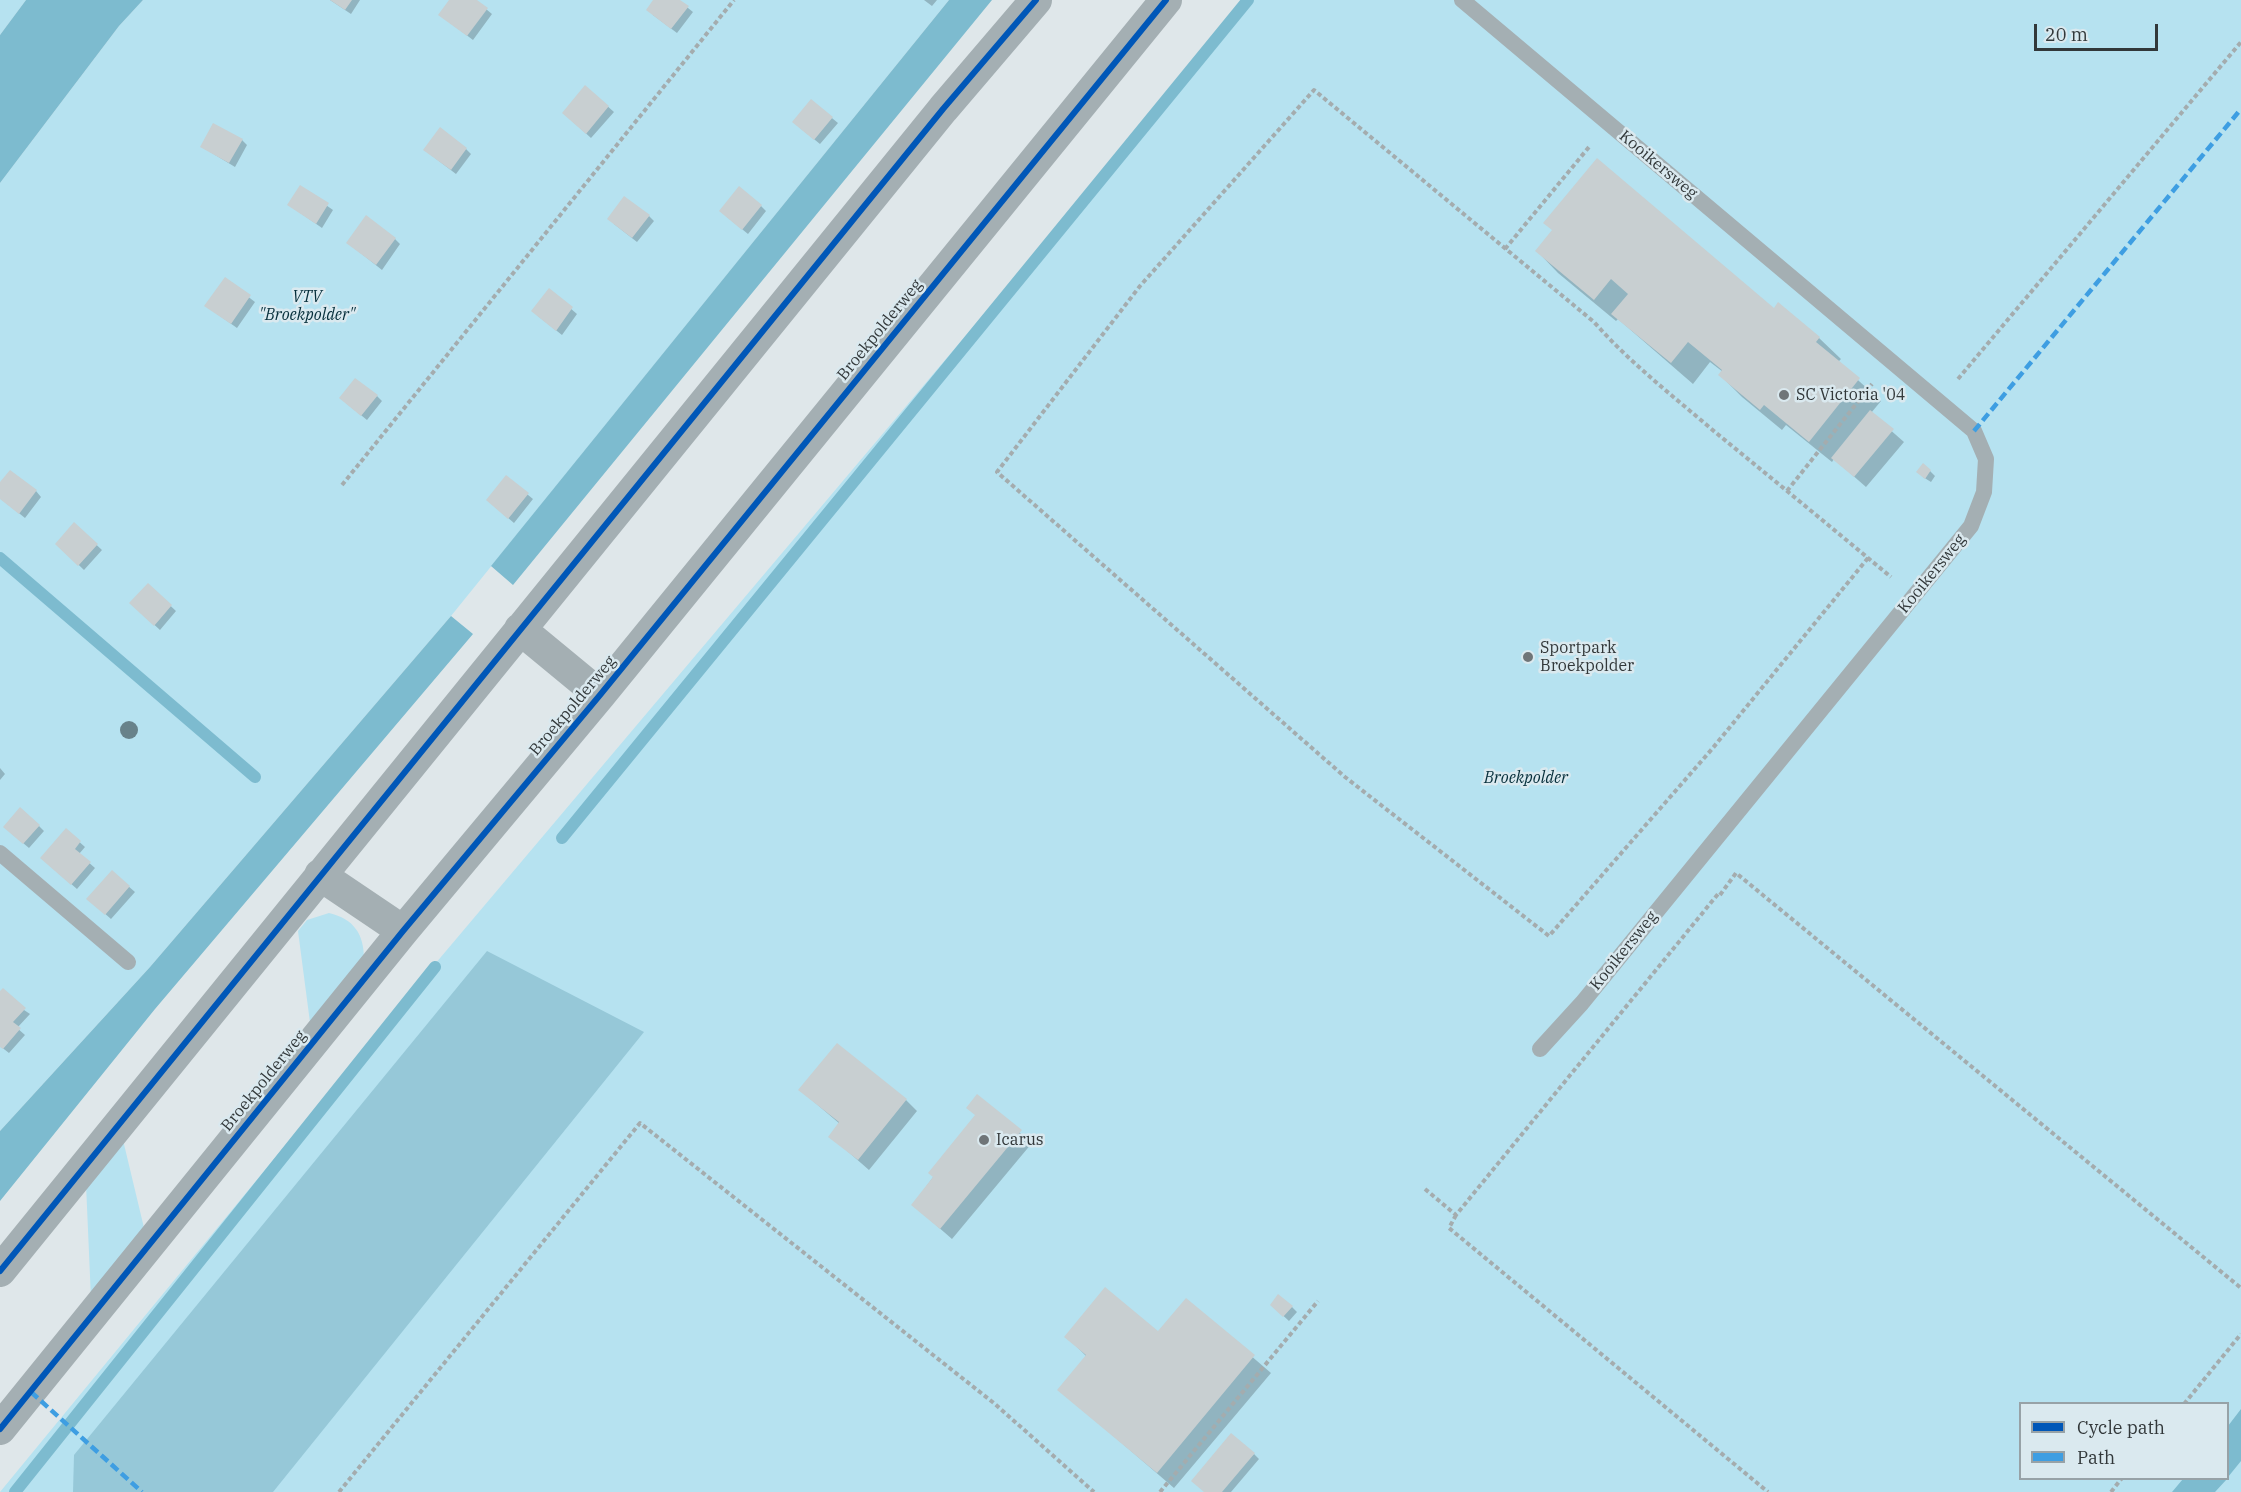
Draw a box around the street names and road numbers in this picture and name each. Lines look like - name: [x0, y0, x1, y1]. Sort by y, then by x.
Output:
- street label: Kooikersweg: [1615, 127, 1701, 203]
- street label: Broekpolderweg: [833, 276, 927, 384]
- street label: Kooikersweg: [1894, 531, 1970, 617]
- street label: Broekpolderweg: [526, 652, 620, 760]
- street label: Kooikersweg: [1586, 908, 1662, 994]
- street label: Broekpolderweg: [217, 1027, 311, 1135]

